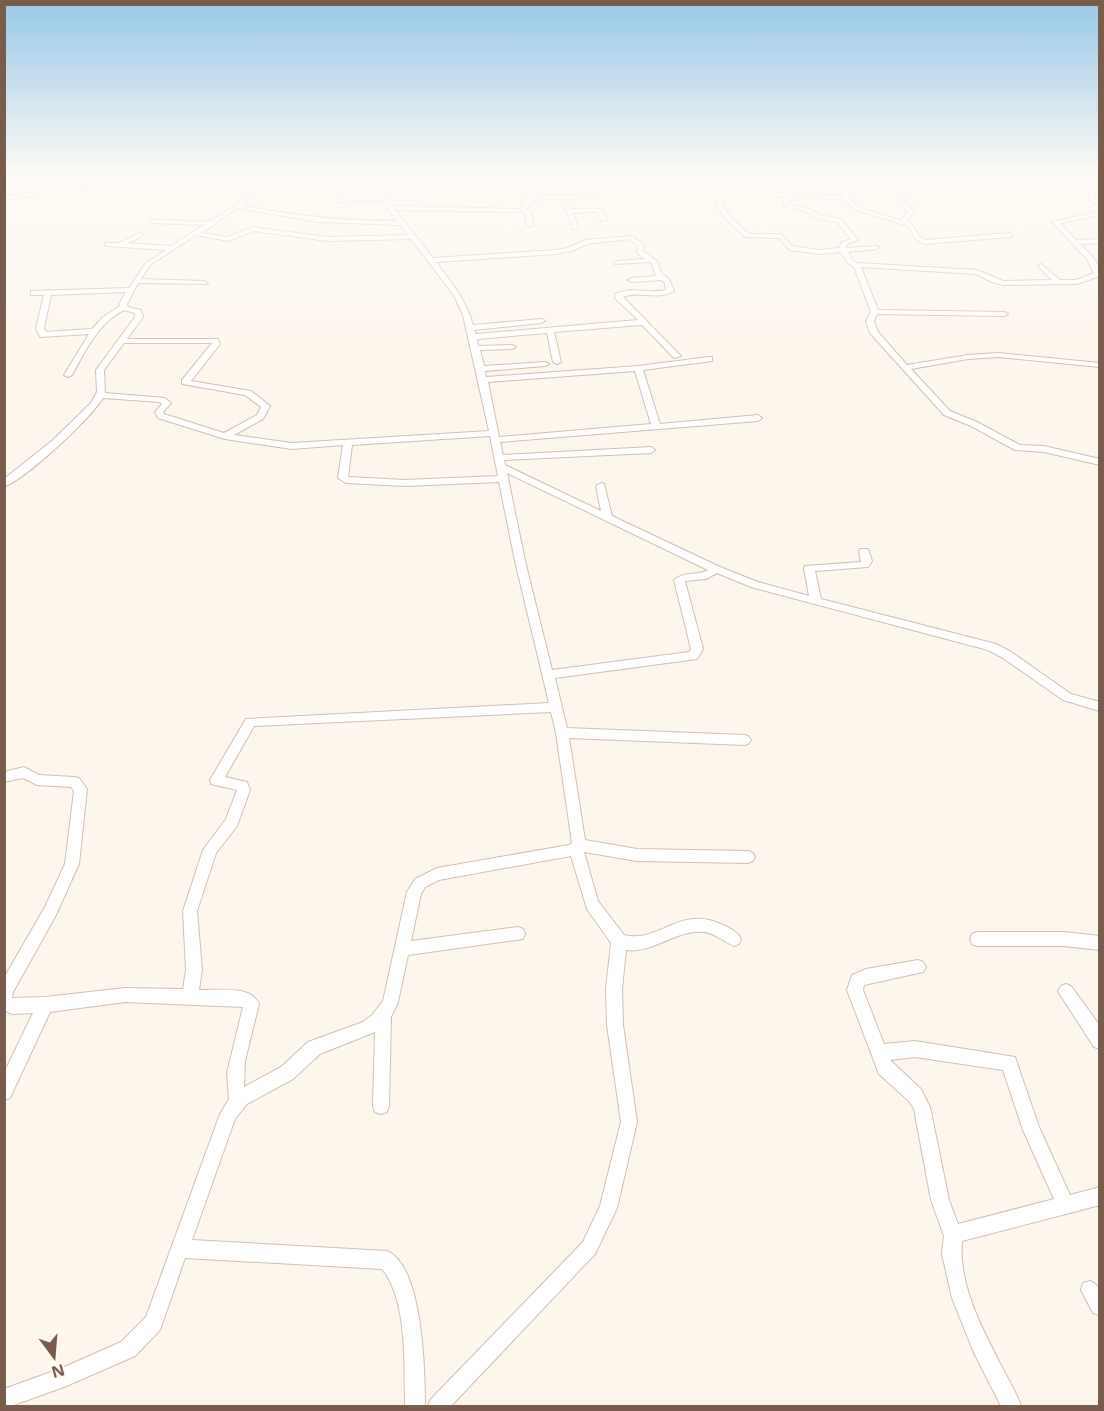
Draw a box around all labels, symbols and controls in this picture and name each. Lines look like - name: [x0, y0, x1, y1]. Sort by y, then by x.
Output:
- north arrow: [24, 1327, 84, 1387]
- text: N: [49, 1359, 67, 1384]

